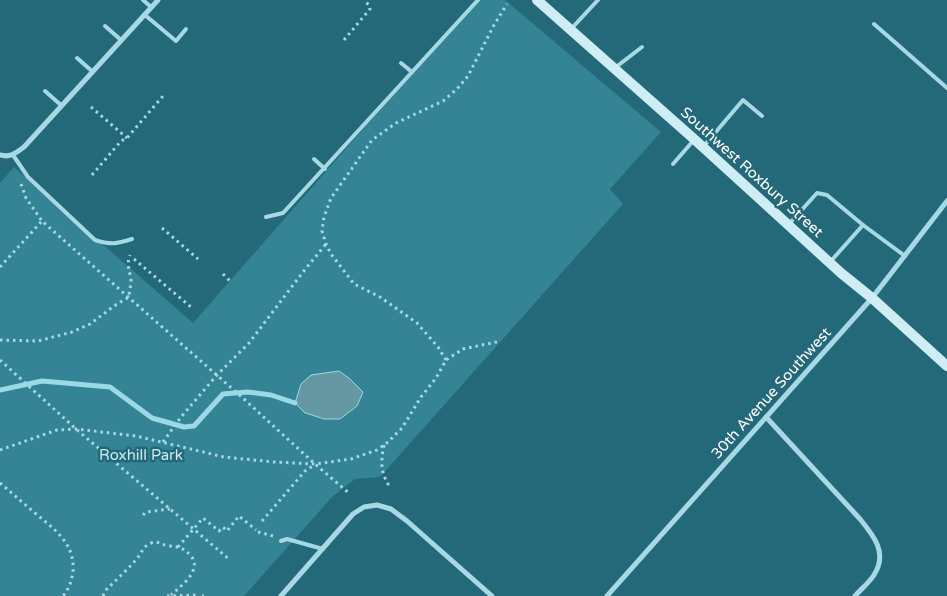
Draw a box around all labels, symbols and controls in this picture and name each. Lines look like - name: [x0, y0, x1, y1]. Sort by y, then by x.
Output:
- street label: Southwest Roxbury Street: [677, 103, 827, 241]
- street label: 30th Avenue Southwest: [707, 323, 835, 462]
- park label: Roxhill Park: [99, 446, 183, 464]

